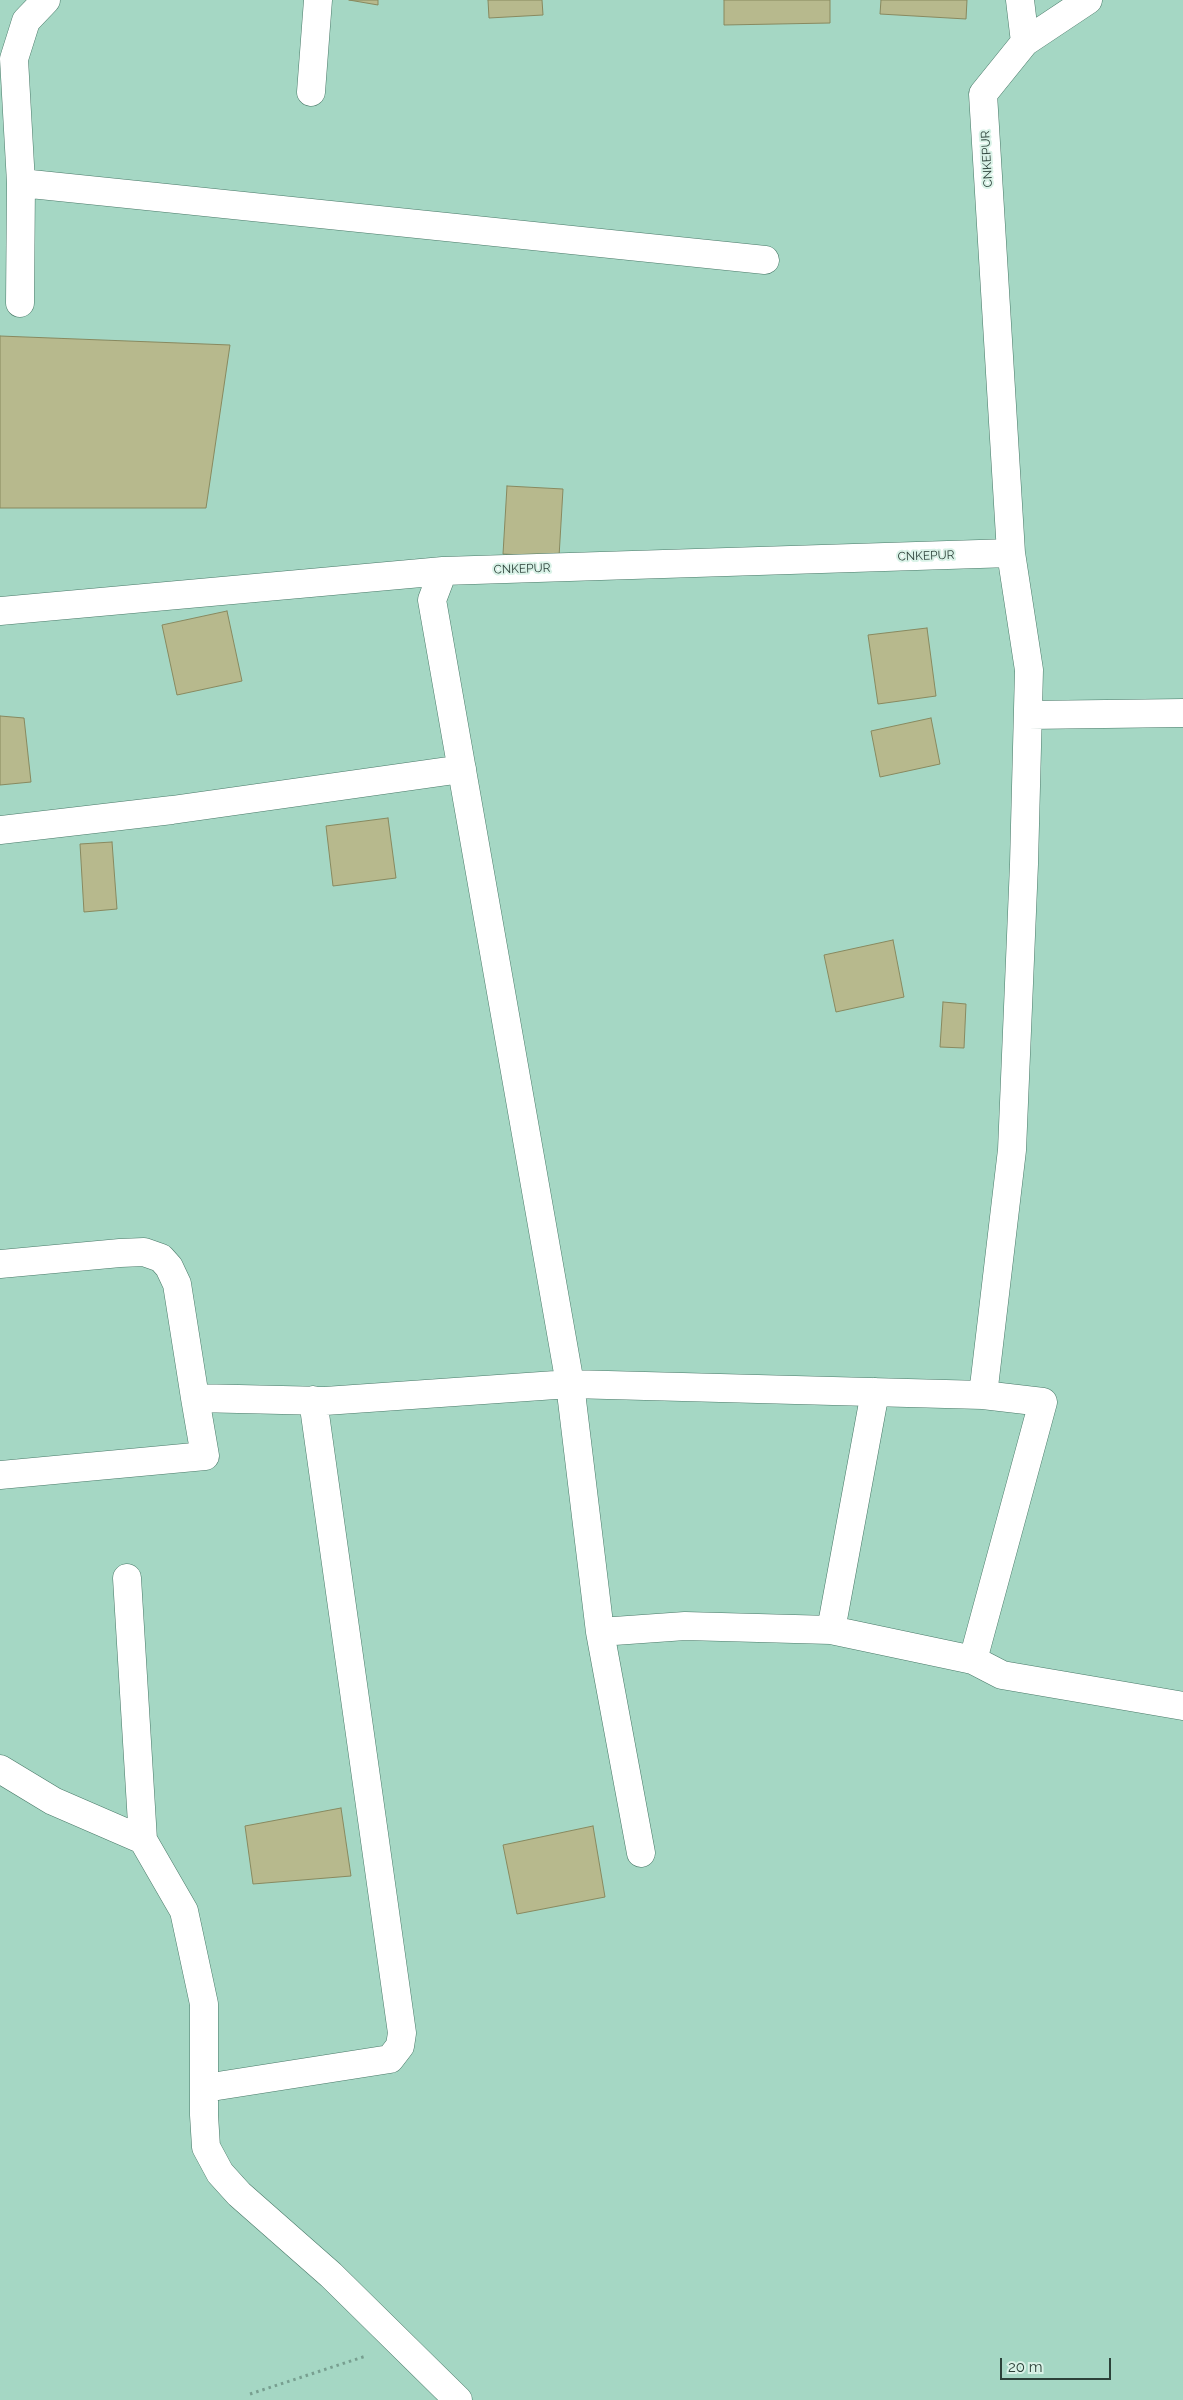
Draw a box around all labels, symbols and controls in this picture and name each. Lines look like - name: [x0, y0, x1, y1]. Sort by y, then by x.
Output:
- street label: CNKEPUR: [978, 130, 996, 188]
- street label: CNKEPUR: [897, 548, 955, 564]
- street label: CNKEPUR: [493, 561, 551, 577]
- scale bar: [1003, 2348, 1114, 2380]
- text: 20 m: [1008, 2358, 1043, 2376]

